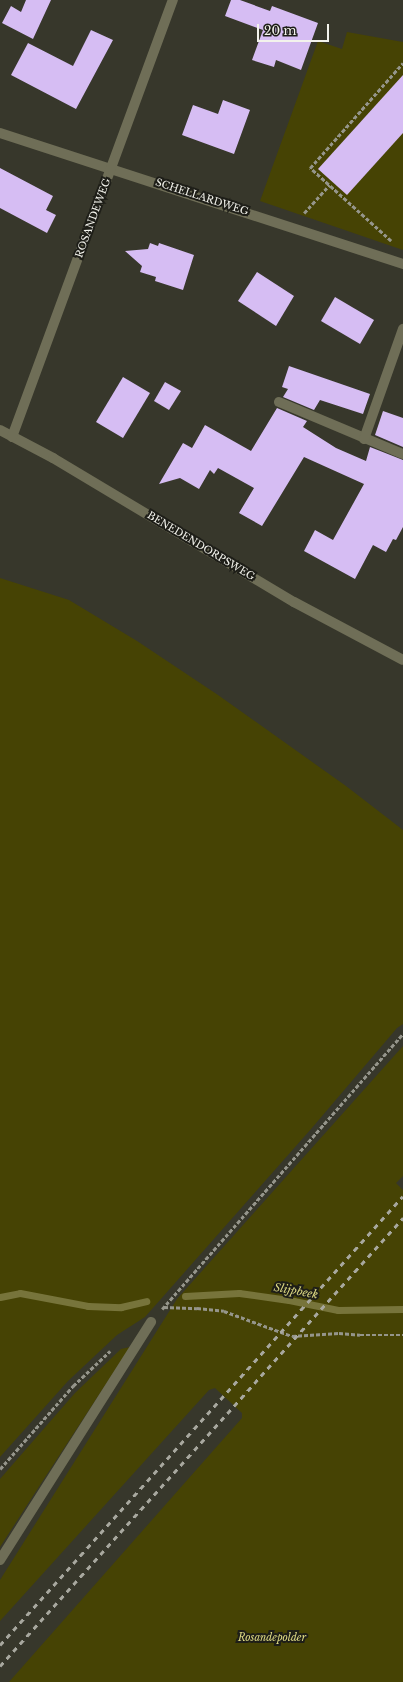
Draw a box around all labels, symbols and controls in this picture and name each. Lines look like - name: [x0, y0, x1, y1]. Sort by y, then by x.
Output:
- scale bar: [259, 16, 331, 42]
- text: 20 m: [264, 23, 296, 38]
- street label: SCHELLARDWEG: [154, 176, 250, 218]
- street label: ROSANDEWEG: [73, 177, 113, 259]
- street label: BENEDENDORPSWEG: [145, 509, 257, 583]
- water label: Slijpbeek: [273, 1281, 319, 1301]
- park label: Rosandepolder: [238, 1632, 306, 1644]

